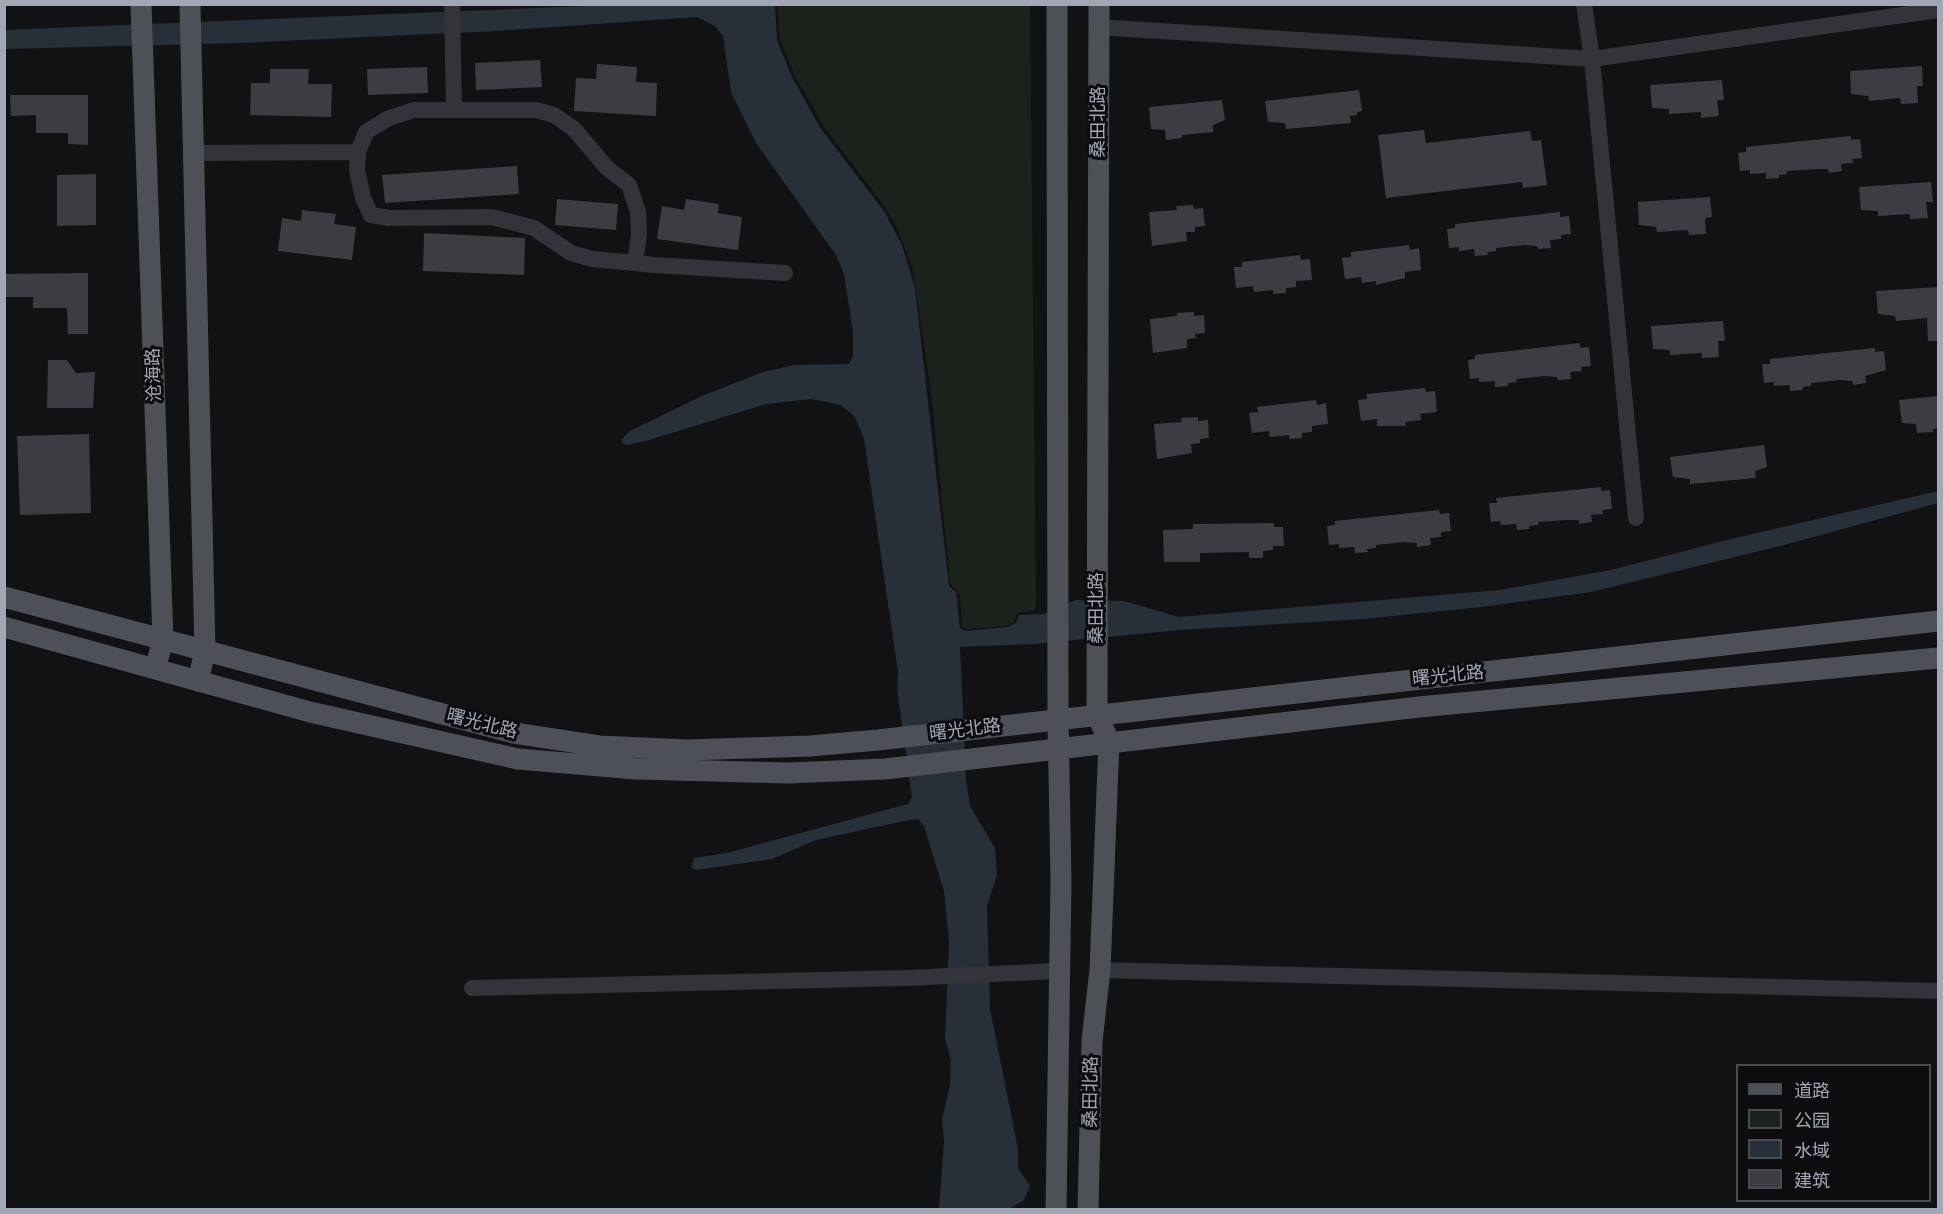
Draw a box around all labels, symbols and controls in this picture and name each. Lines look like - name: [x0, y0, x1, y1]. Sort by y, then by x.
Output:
- street label: 桑田北路: [1088, 86, 1110, 158]
- street label: 沧海路: [142, 348, 166, 402]
- street label: 桑田北路: [1086, 572, 1108, 644]
- street label: 曙光北路: [1411, 661, 1485, 691]
- street label: 曙光北路: [444, 705, 520, 743]
- street label: 曙光北路: [928, 715, 1002, 745]
- street label: 桑田北路: [1080, 1056, 1102, 1128]
- legend: [1736, 1064, 1931, 1202]
- text: 道路: [1794, 1080, 1830, 1102]
- text: 公园: [1794, 1110, 1830, 1132]
- text: 水域: [1794, 1140, 1830, 1162]
- text: 建筑: [1794, 1170, 1830, 1192]

